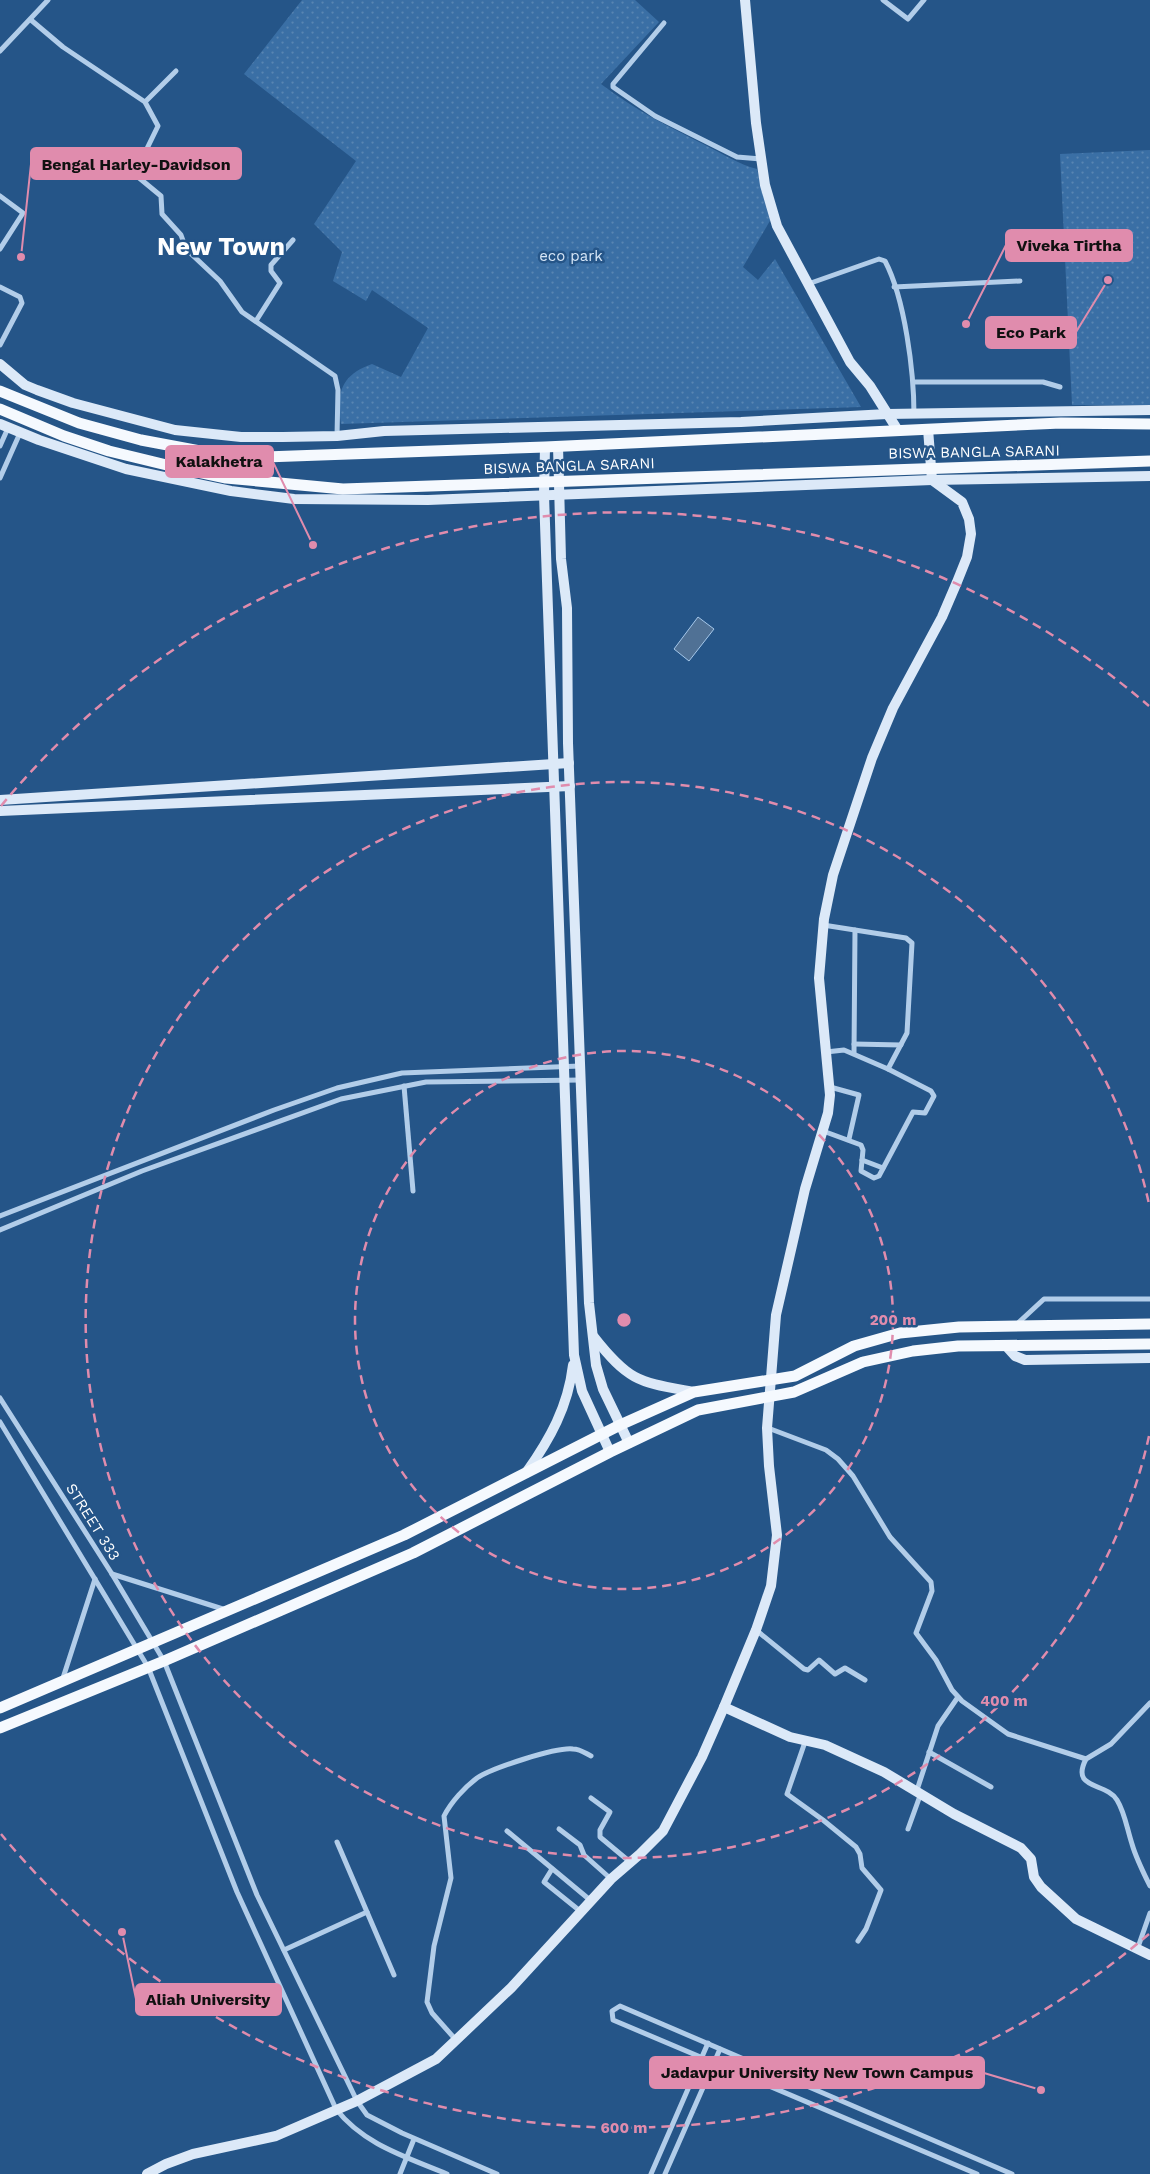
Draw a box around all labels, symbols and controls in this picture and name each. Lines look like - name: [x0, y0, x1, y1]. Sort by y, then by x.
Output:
- callout: Bengal Harley-Davidson: [31, 148, 241, 179]
- text: Bengal Harley-Davidson: [41, 155, 231, 174]
- callout: Viveka Tirtha: [1006, 230, 1132, 261]
- district label: New Town: [157, 232, 285, 261]
- text: Viveka Tirtha: [1017, 236, 1122, 255]
- park label: eco park: [539, 247, 603, 265]
- callout: Eco Park: [986, 317, 1076, 348]
- text: Eco Park: [996, 323, 1066, 342]
- street label: BISWA BANGLA SARANI: [888, 442, 1060, 462]
- callout: Kalakhetra: [166, 446, 273, 477]
- text: Kalakhetra: [176, 452, 263, 471]
- street label: BISWA BANGLA SARANI: [483, 454, 655, 478]
- centre of rings: [615, 1311, 633, 1329]
- text: 200 m: [870, 1311, 916, 1329]
- street label: STREET 333: [62, 1480, 124, 1564]
- text: 400 m: [980, 1692, 1028, 1710]
- callout: Aliah University: [136, 1984, 281, 2015]
- text: Aliah University: [146, 1990, 271, 2009]
- callout: Jadavpur University New Town Campus: [650, 2057, 984, 2088]
- text: Jadavpur University New Town Campus: [661, 2063, 974, 2082]
- text: 600 m: [601, 2119, 647, 2137]

